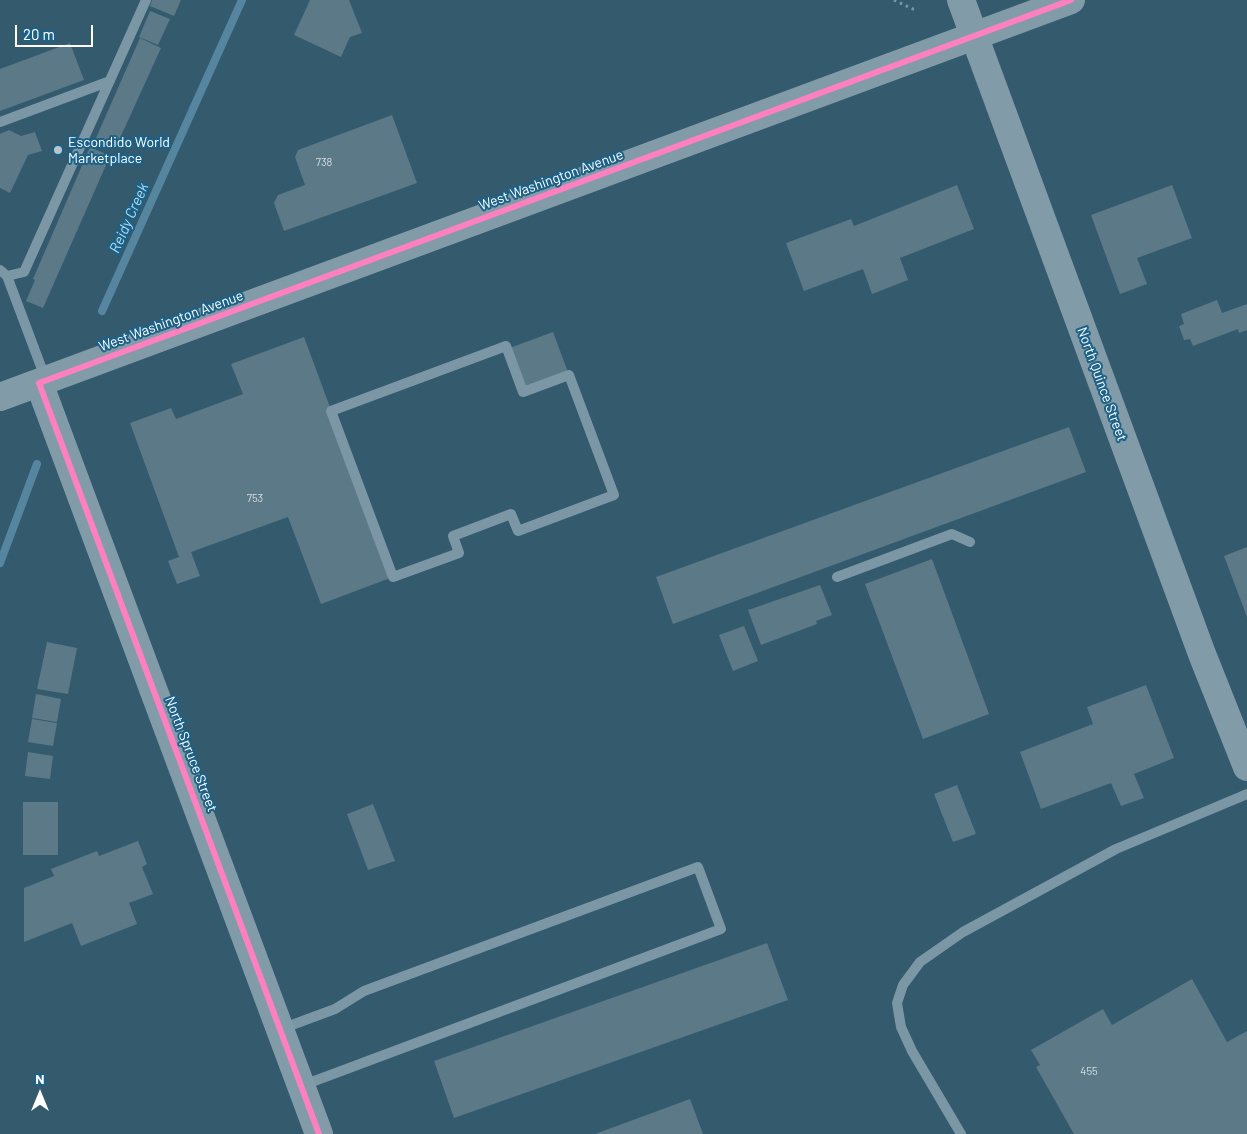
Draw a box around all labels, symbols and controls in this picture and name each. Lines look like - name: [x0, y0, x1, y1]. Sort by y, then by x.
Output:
- scale bar: [18, 15, 95, 47]
- text: 20 m: [23, 25, 55, 43]
- place label: Escondido World Marketplace: [68, 134, 170, 166]
- marker: Escondido World Marketplace: [52, 144, 64, 156]
- street label: West Washington Avenue: [476, 146, 626, 214]
- house number: 738: [316, 155, 332, 169]
- water label: Reidy Creek: [106, 180, 152, 256]
- street label: West Washington Avenue: [96, 287, 246, 355]
- street label: North Quince Street: [1074, 325, 1130, 443]
- house number: 753: [247, 491, 263, 505]
- street label: North Spruce Street: [161, 694, 221, 814]
- house number: 455: [1080, 1064, 1098, 1078]
- north arrow: [15, 1069, 65, 1119]
- text: N: [35, 1070, 45, 1087]

